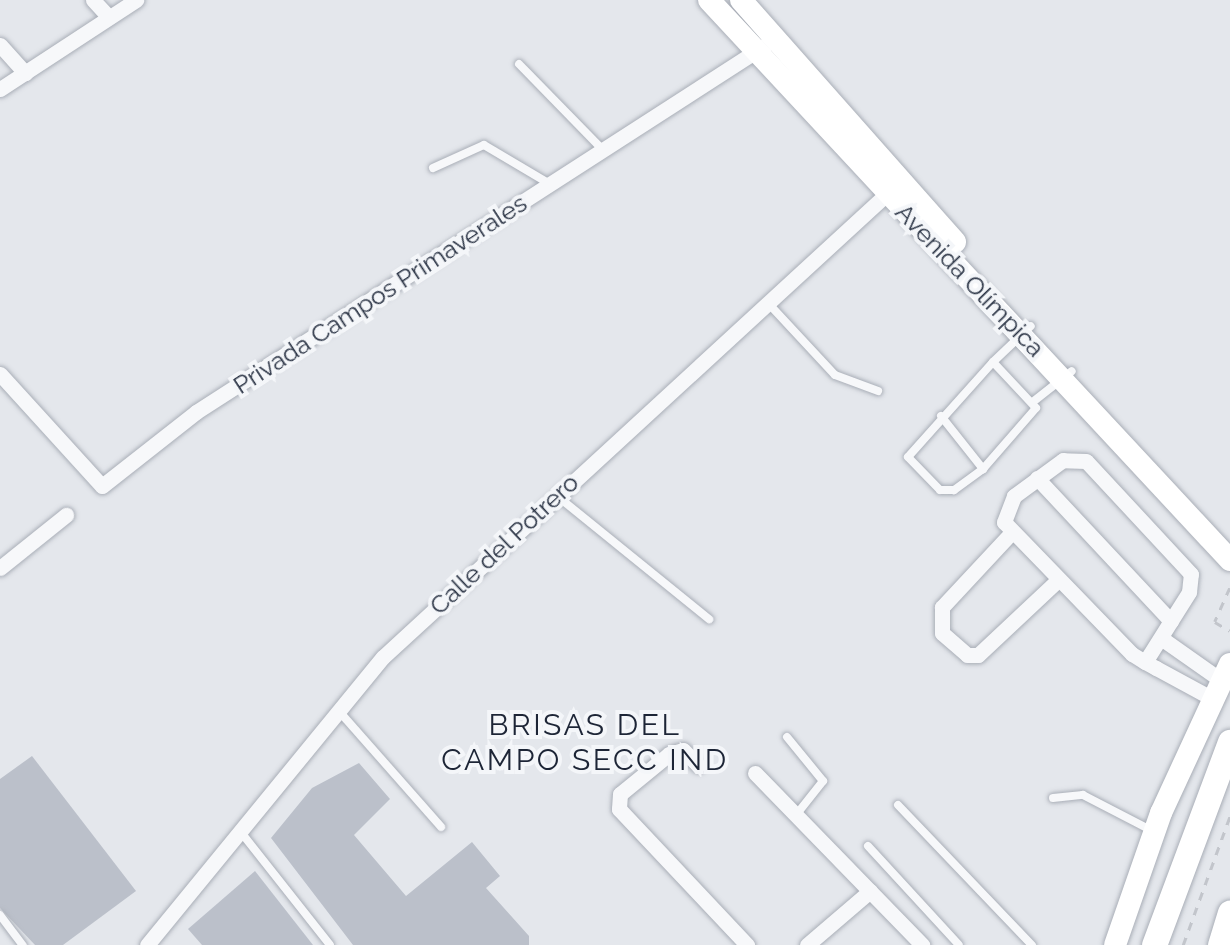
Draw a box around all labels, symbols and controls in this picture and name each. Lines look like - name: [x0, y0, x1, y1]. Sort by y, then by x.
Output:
- street label: Privada Campos Primaverales: [228, 188, 532, 400]
- street label: Avenida Olímpica: [889, 197, 1051, 363]
- street label: Calle del Potrero: [423, 467, 585, 621]
- district label: BRISAS DEL CAMPO SECC IND: [441, 707, 729, 778]

